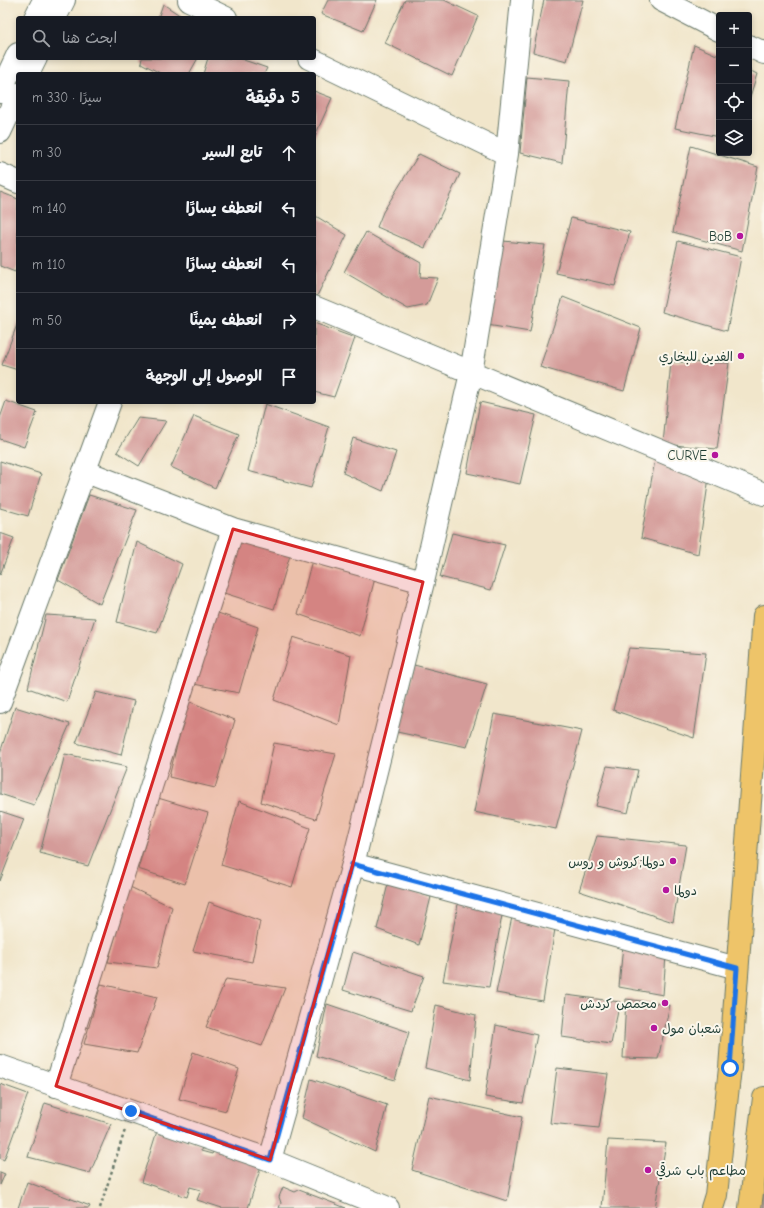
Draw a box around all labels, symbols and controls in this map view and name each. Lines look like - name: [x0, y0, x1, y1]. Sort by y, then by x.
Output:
- map controls: [716, 12, 752, 156]
- button: +: [716, 12, 752, 48]
- search box: [16, 16, 316, 60]
- icon: search: [30, 27, 52, 49]
- text: ابحث هنا: [62, 29, 117, 47]
- button: −: [716, 48, 752, 84]
- button: locate: [716, 84, 752, 120]
- text: 5 دقيقة: [246, 88, 300, 107]
- text: سيرًا · 330 m: [32, 90, 102, 105]
- button: layers: [716, 120, 752, 156]
- icon: ahead: [278, 142, 300, 164]
- text: تابع السير: [203, 143, 262, 161]
- text: 30 m: [32, 145, 62, 160]
- icon: left: [278, 198, 300, 220]
- text: انعطف يسارًا: [186, 199, 262, 217]
- text: 140 m: [32, 201, 66, 216]
- place label: BoB: [709, 229, 732, 244]
- marker: BoB: [735, 231, 745, 241]
- icon: left: [278, 254, 300, 276]
- text: انعطف يسارًا: [186, 255, 262, 273]
- text: 110 m: [32, 257, 65, 272]
- icon: right: [278, 310, 300, 332]
- text: انعطف يمينًا: [190, 311, 262, 329]
- text: 50 m: [32, 313, 62, 328]
- place label: الفدين للبخاري: [659, 349, 733, 366]
- marker: الفدين للبخاري: [736, 351, 746, 361]
- icon: arrive: [278, 366, 300, 388]
- text: الوصول إلى الوجهة: [146, 367, 262, 385]
- place label: CURVE: [667, 448, 707, 463]
- marker: CURVE: [710, 450, 720, 460]
- place label: دولما;كروش و روس: [568, 854, 665, 870]
- marker: دولما;كروش و روس: [668, 856, 678, 866]
- place label: دولما: [674, 883, 697, 899]
- marker: دولما: [661, 885, 671, 895]
- place label: محمص كردش: [580, 996, 657, 1011]
- marker: محمص كردش: [660, 998, 670, 1008]
- place label: شعبان مول: [662, 1021, 721, 1037]
- marker: شعبان مول: [649, 1023, 659, 1033]
- route start: [721, 1059, 739, 1077]
- route end: [122, 1102, 140, 1120]
- place label: مطاعم باب شرقي: [656, 1162, 746, 1181]
- marker: مطاعم باب شرقي: [643, 1165, 653, 1175]

